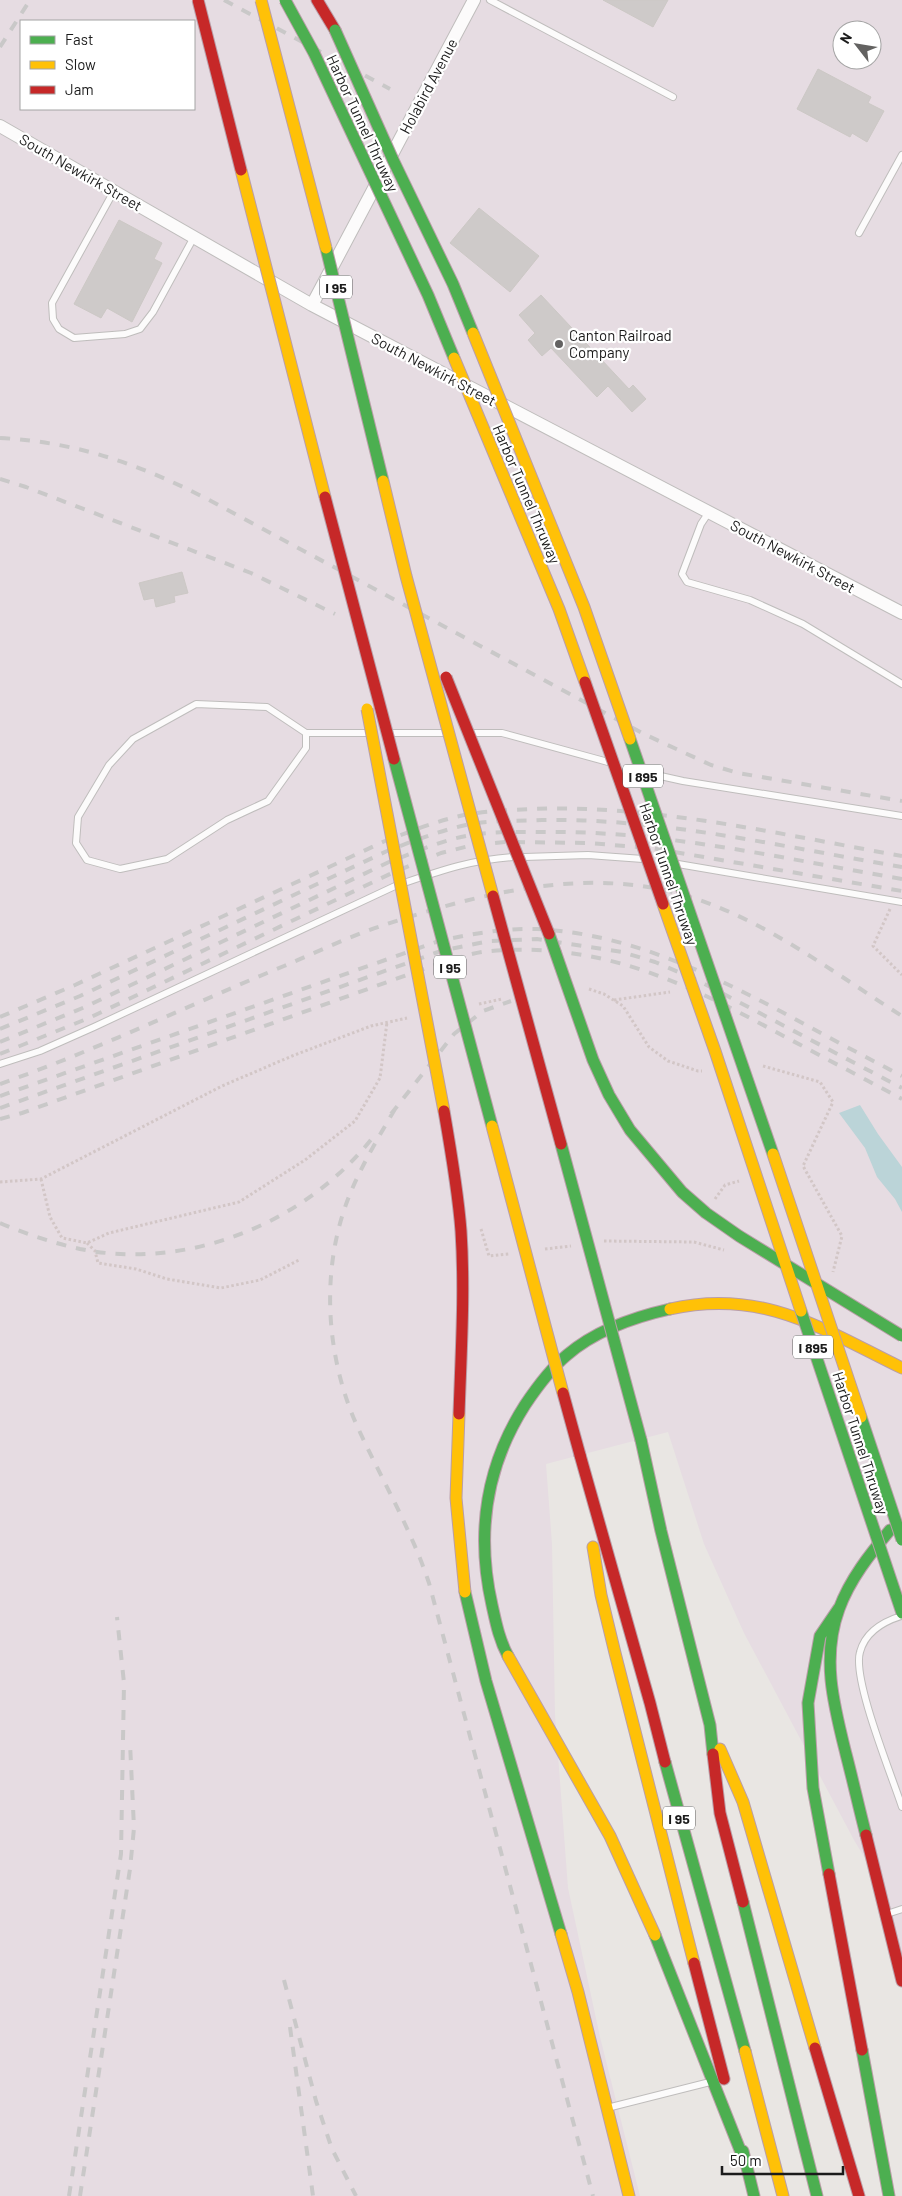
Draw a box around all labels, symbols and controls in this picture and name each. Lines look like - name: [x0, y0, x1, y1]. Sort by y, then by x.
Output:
- legend: [20, 20, 195, 110]
- north arrow: [832, 20, 882, 70]
- text: Fast: [65, 30, 93, 48]
- text: N: [836, 30, 855, 46]
- street label: Holabird Avenue: [395, 35, 461, 137]
- street label: Harbor Tunnel Thruway: [323, 52, 403, 195]
- text: Slow: [65, 55, 96, 73]
- text: Jam: [65, 80, 94, 98]
- street label: South Newkirk Street: [17, 130, 145, 214]
- road number: I 95: [320, 276, 352, 298]
- place label: Canton Railroad Company: [569, 326, 672, 361]
- street label: South Newkirk Street: [369, 329, 499, 409]
- marker: Canton Railroad Company: [553, 338, 565, 350]
- street label: Harbor Tunnel Thruway: [490, 422, 564, 566]
- street label: South Newkirk Street: [728, 516, 858, 596]
- road number: I 895: [623, 764, 663, 788]
- street label: Harbor Tunnel Thruway: [636, 800, 702, 948]
- road number: I 95: [434, 956, 466, 979]
- road number: I 895: [793, 1335, 833, 1358]
- street label: Harbor Tunnel Thruway: [829, 1369, 893, 1517]
- road number: I 95: [663, 1806, 695, 1830]
- scale bar: [722, 2144, 843, 2176]
- text: 50 m: [730, 2151, 762, 2169]

